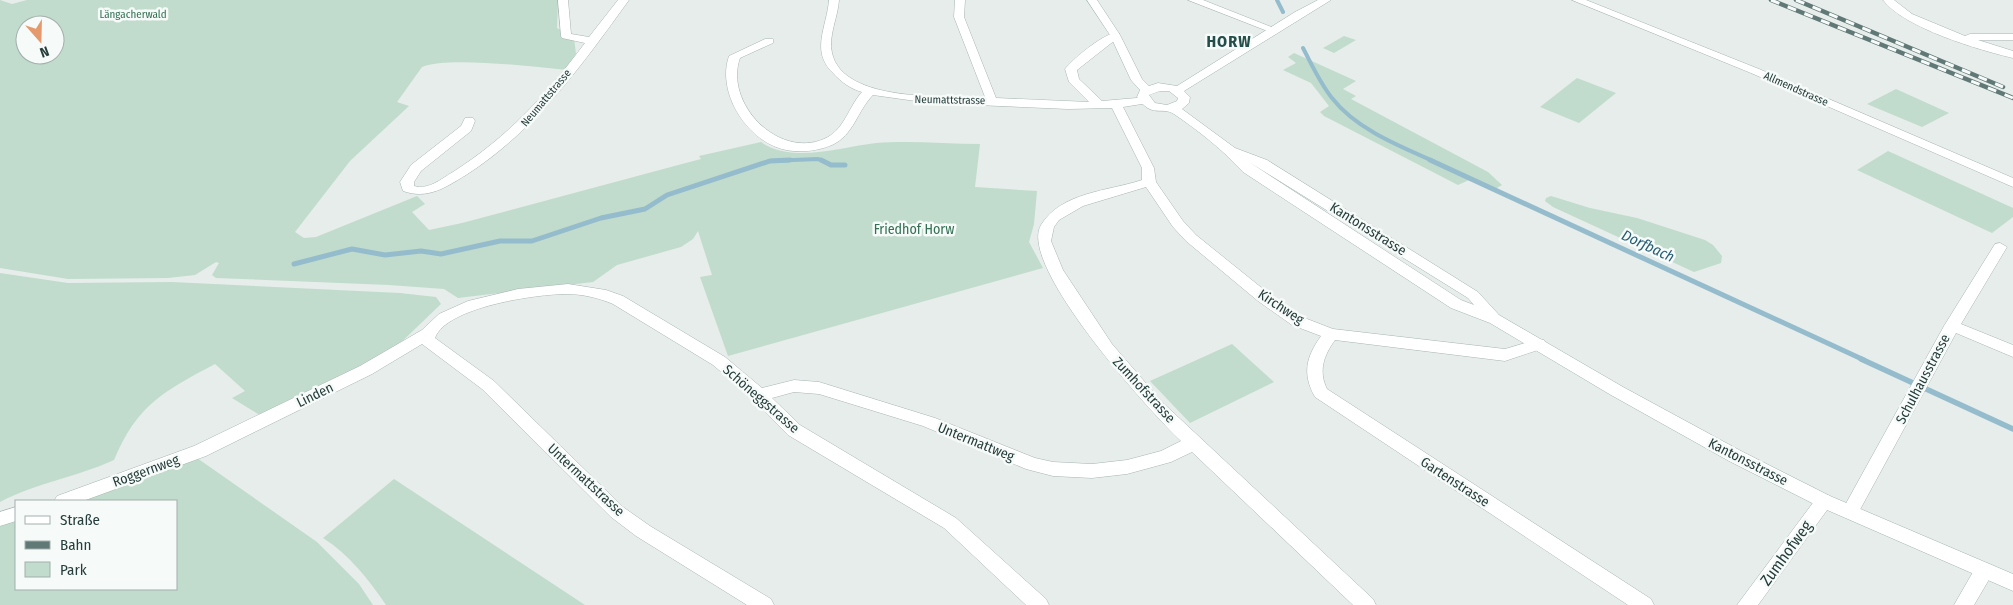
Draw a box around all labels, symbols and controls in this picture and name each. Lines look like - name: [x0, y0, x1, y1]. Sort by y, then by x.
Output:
- park label: Längacherwald: [99, 8, 167, 21]
- north arrow: [15, 15, 65, 65]
- district label: HORW: [1206, 32, 1252, 51]
- text: N: [37, 42, 51, 61]
- street label: Neumattstrasse: [518, 67, 574, 129]
- street label: Allmendstrasse: [1762, 69, 1830, 109]
- street label: Neumattstrasse: [915, 93, 985, 107]
- street label: Kantonsstrasse: [1327, 199, 1409, 259]
- park label: Friedhof Horw: [874, 221, 954, 238]
- water label: Dorfbach: [1619, 226, 1677, 266]
- street label: Kirchweg: [1255, 286, 1308, 328]
- street label: Schulhausstrasse: [1892, 331, 1954, 427]
- street label: Zumhofstrasse: [1109, 354, 1179, 427]
- street label: Schöneggstrasse: [719, 361, 803, 437]
- street label: Linden: [294, 379, 336, 411]
- street label: Untermattweg: [935, 419, 1017, 465]
- street label: Kantonsstrasse: [1705, 435, 1791, 489]
- street label: Untermattstrasse: [544, 440, 628, 520]
- street label: Roggernweg: [110, 451, 182, 491]
- street label: Gartenstrasse: [1417, 453, 1493, 511]
- legend: [15, 500, 178, 590]
- text: Straße: [60, 511, 100, 529]
- street label: Zumhofweg: [1756, 516, 1816, 589]
- text: Bahn: [60, 536, 91, 554]
- text: Park: [60, 561, 87, 579]

